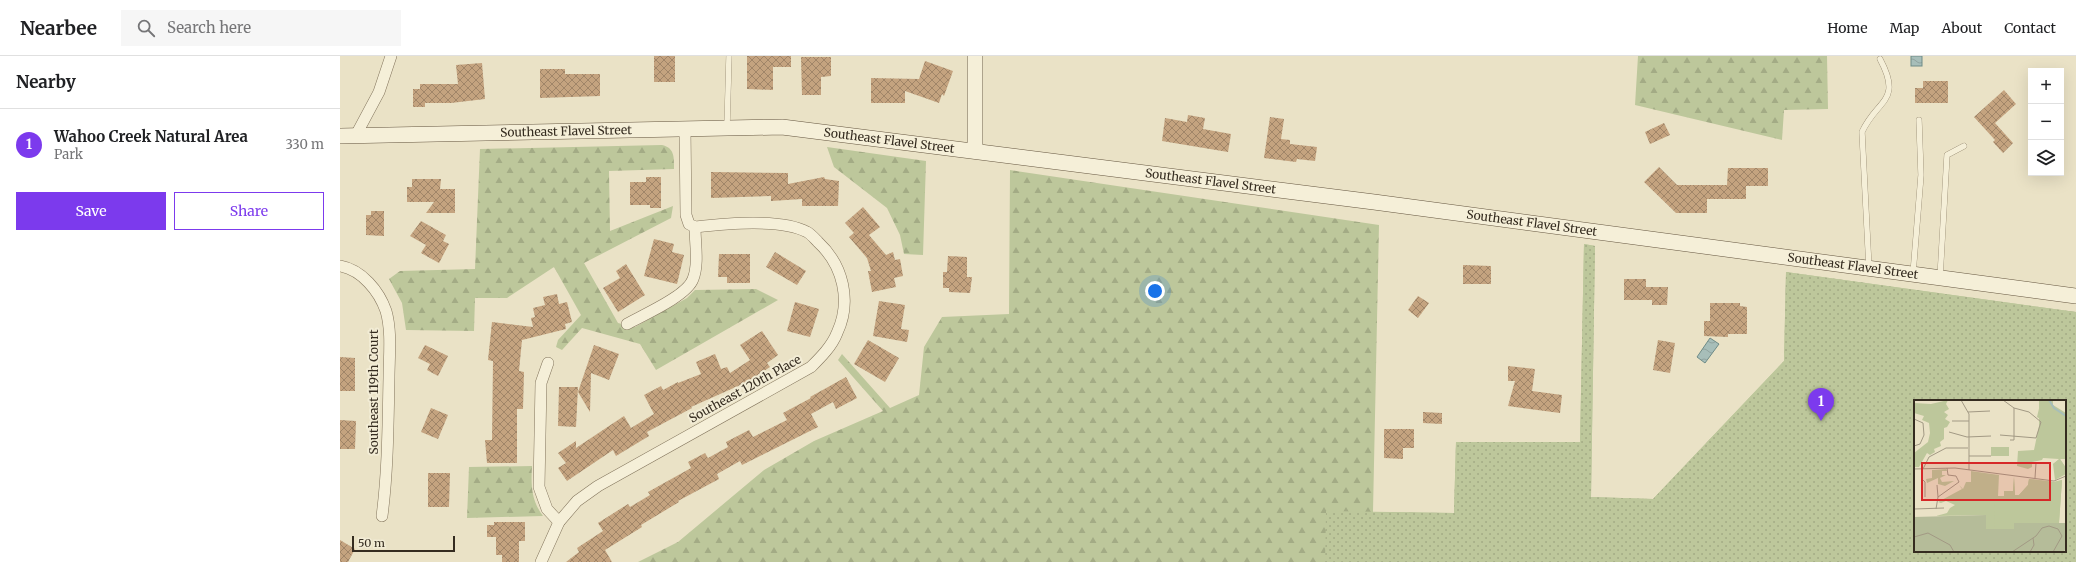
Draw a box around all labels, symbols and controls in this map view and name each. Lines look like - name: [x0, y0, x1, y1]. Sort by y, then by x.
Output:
- search box: [121, 10, 401, 46]
- text: Nearbee: [20, 16, 97, 40]
- icon: search: [135, 17, 157, 39]
- text: Search here: [167, 18, 251, 37]
- text: Home: [1827, 19, 1868, 37]
- text: Map: [1890, 19, 1919, 37]
- text: About: [1941, 19, 1982, 37]
- text: Contact: [2004, 19, 2056, 37]
- map controls: [2028, 68, 2064, 176]
- button: +: [2028, 68, 2064, 104]
- text: Nearby: [16, 71, 76, 93]
- button: −: [2028, 104, 2064, 140]
- street label: Southeast Flavel Street: [500, 122, 632, 140]
- street label: Southeast Flavel Street: [823, 124, 956, 156]
- text: Wahoo Creek Natural Area: [54, 127, 248, 146]
- text: 1: [26, 136, 32, 153]
- text: 330 m: [285, 136, 324, 153]
- button: layers: [2028, 140, 2064, 176]
- text: Park: [54, 146, 83, 163]
- street label: Southeast Flavel Street: [1144, 165, 1277, 197]
- button: Save: [16, 192, 166, 230]
- button: Share: [174, 192, 324, 230]
- street label: Southeast Flavel Street: [1466, 206, 1598, 239]
- street label: Southeast Flavel Street: [1787, 249, 1920, 282]
- your location: [1145, 281, 1165, 301]
- street label: Southeast 119th Court: [366, 329, 381, 455]
- street label: Southeast 120th Place: [686, 352, 803, 426]
- pin: 1: [1808, 388, 1834, 421]
- inset map: [1914, 400, 2066, 552]
- scale bar: [352, 534, 455, 553]
- text: 50 m: [358, 536, 385, 550]

